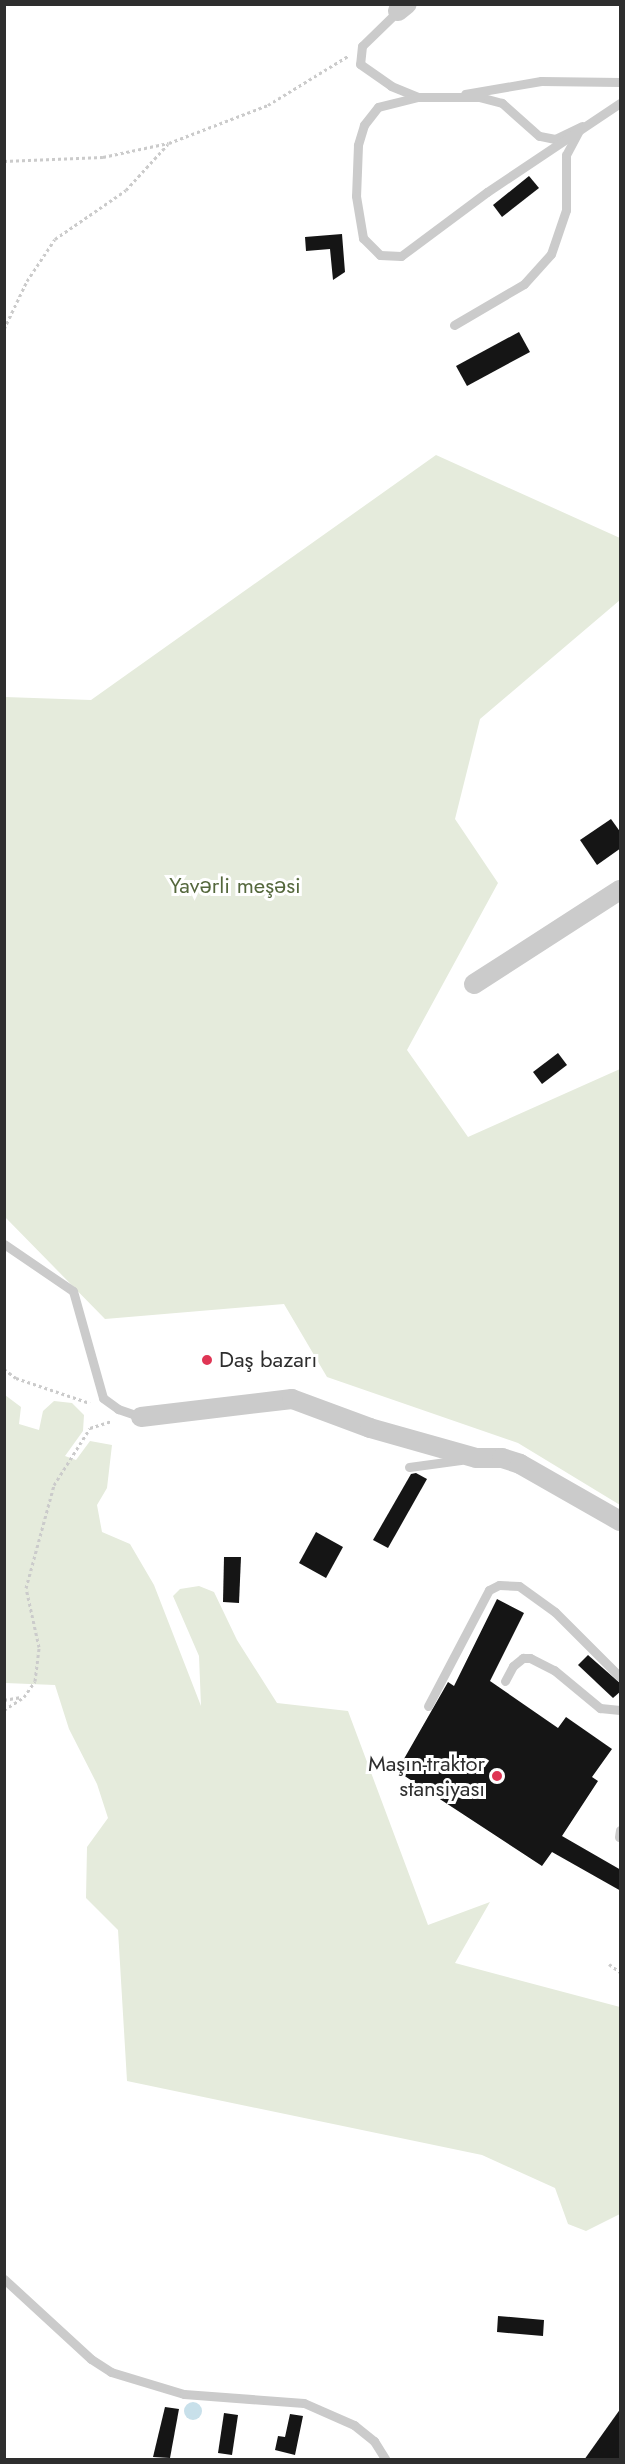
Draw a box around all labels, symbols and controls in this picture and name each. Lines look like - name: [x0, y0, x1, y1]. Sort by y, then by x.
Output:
- park label: Yavərli meşəsi: [169, 873, 301, 899]
- place label: Daş bazarı: [219, 1347, 317, 1373]
- marker: Daş bazarı: [200, 1353, 214, 1367]
- place label: Maşın-traktor stansiyası: [368, 1750, 485, 1802]
- marker: Maşın-traktor stansiyası: [490, 1769, 504, 1783]

